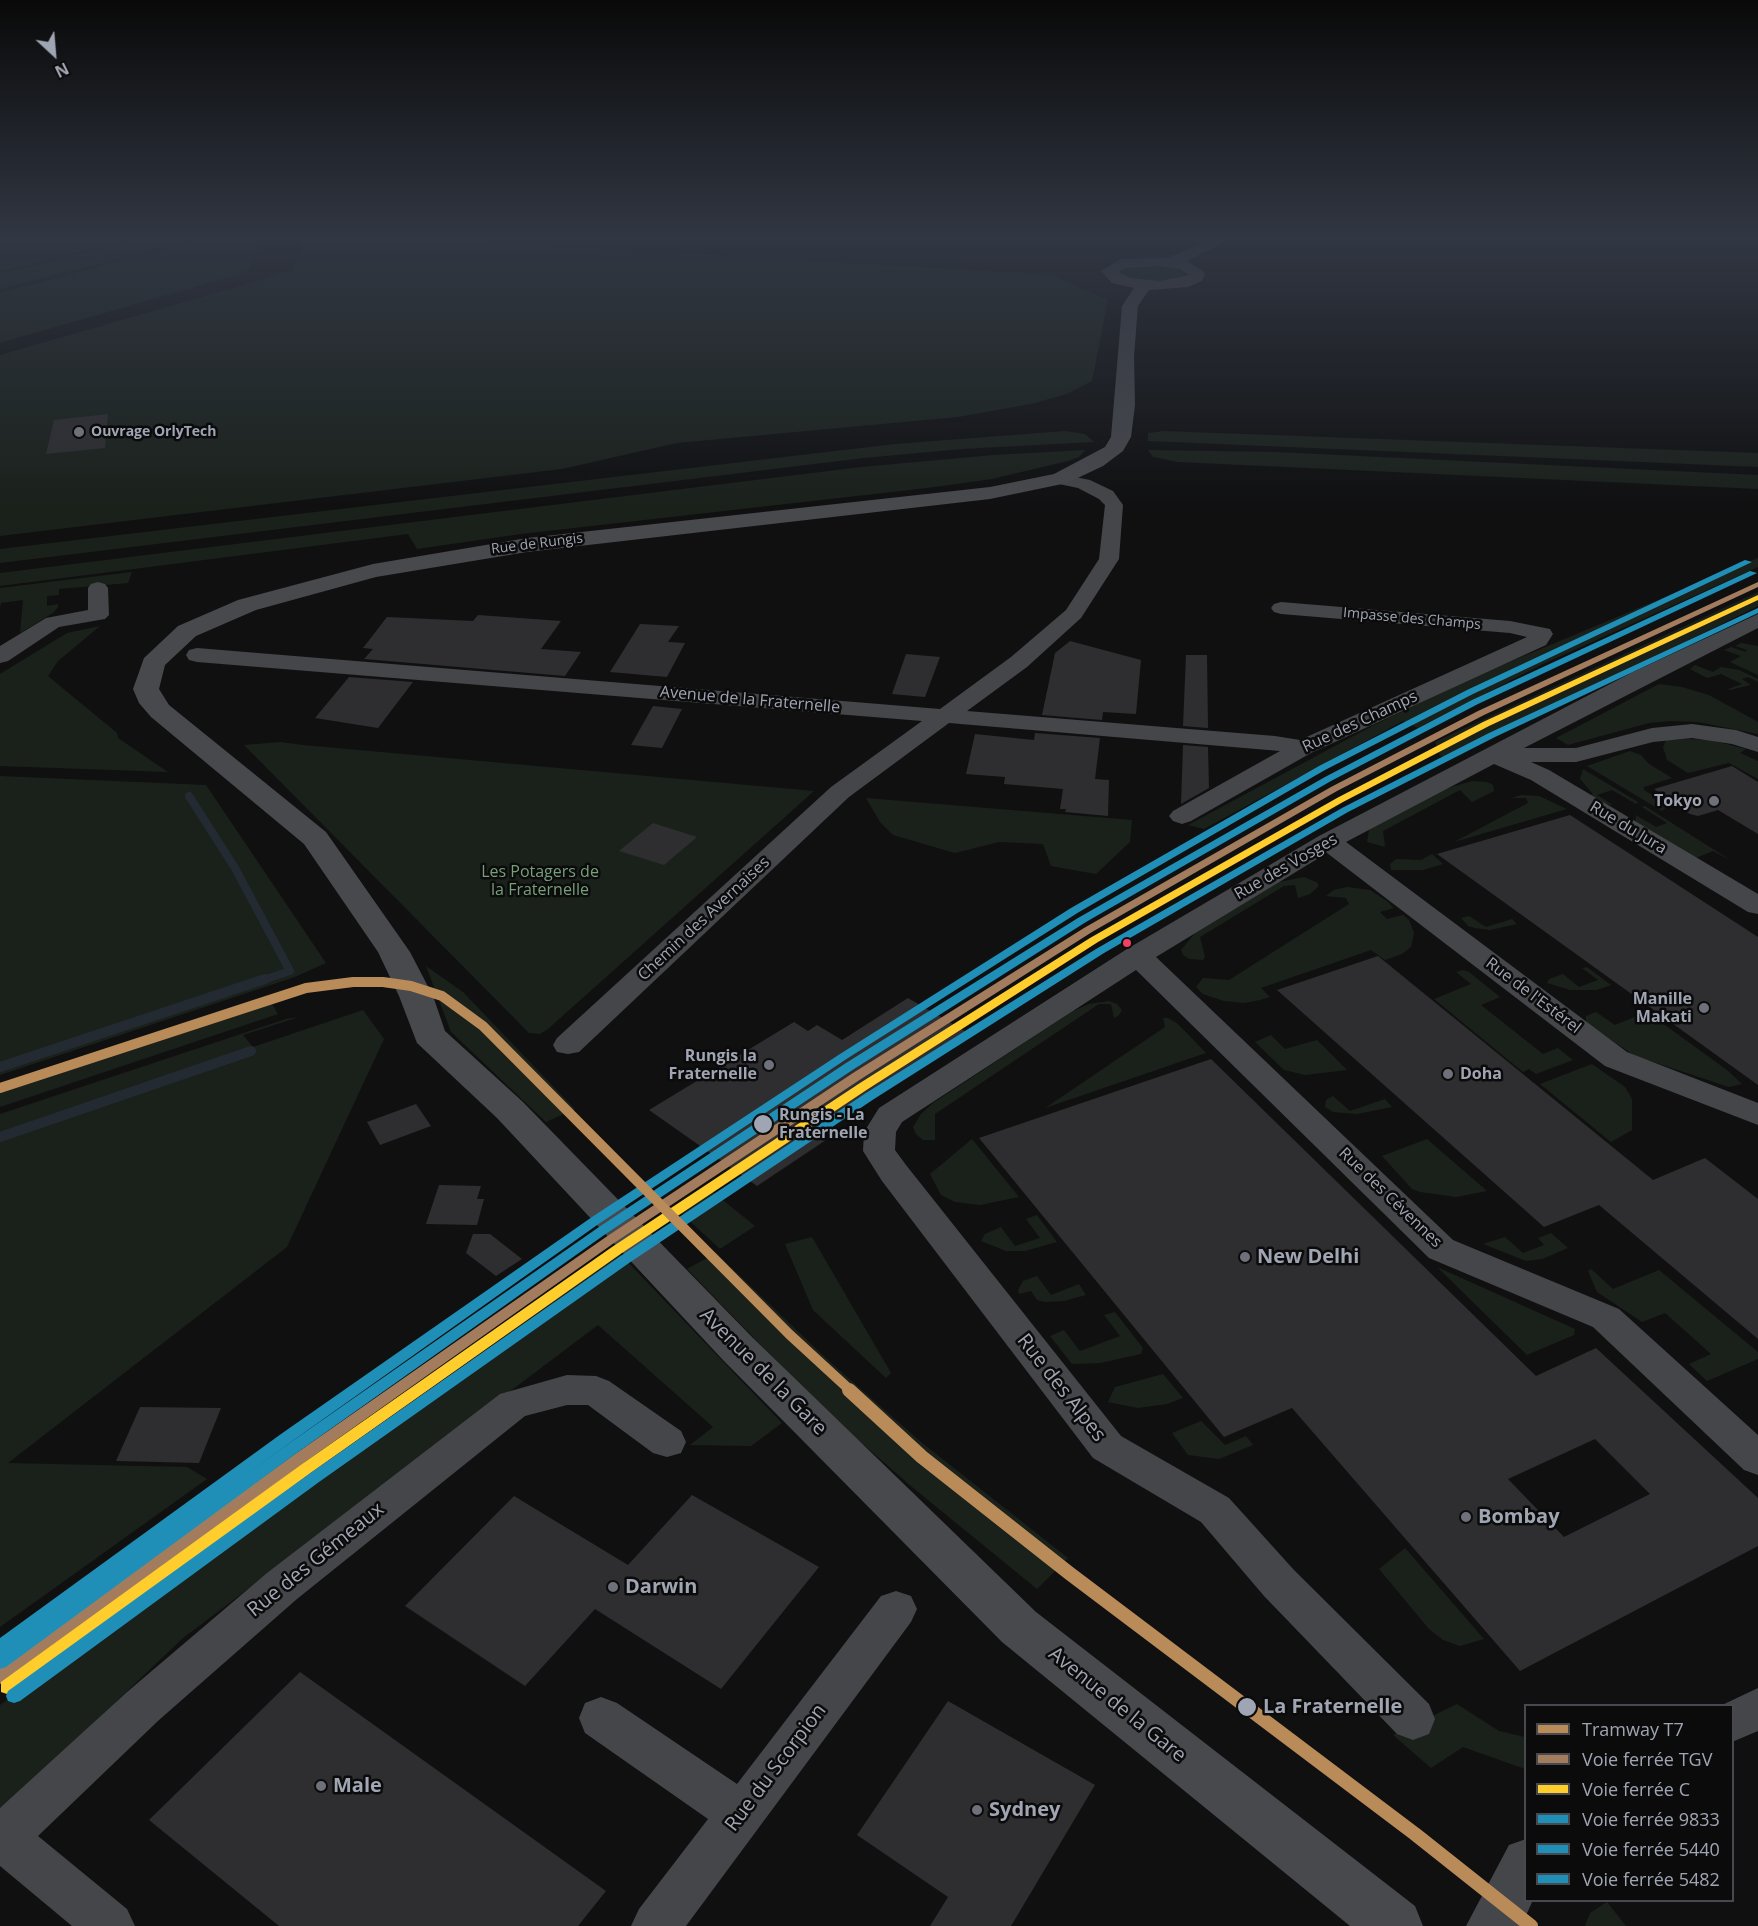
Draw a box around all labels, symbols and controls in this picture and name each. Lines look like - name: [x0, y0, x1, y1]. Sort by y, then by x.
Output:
- north arrow: [24, 24, 84, 84]
- text: N: [51, 57, 73, 83]
- place label: Ouvrage OrlyTech: [91, 424, 216, 440]
- marker: Ouvrage OrlyTech: [72, 425, 86, 439]
- street label: Rue de Rungis: [490, 530, 584, 558]
- street label: Impasse des Champs: [1342, 605, 1482, 633]
- street label: Avenue de la Fraternelle: [659, 683, 841, 717]
- street label: Rue des Champs: [1300, 687, 1420, 757]
- place label: Tokyo: [1654, 791, 1702, 811]
- marker: Tokyo: [1707, 794, 1721, 808]
- street label: Rue du Jura: [1586, 798, 1670, 858]
- street label: Rue des Vosges: [1231, 830, 1341, 904]
- street label: Chemin des Avernaises: [634, 853, 774, 985]
- park label: Les Potagers de la Fraternelle: [481, 862, 599, 900]
- unlabelled marker: [1121, 937, 1133, 949]
- street label: Rue de l'Estérel: [1482, 954, 1584, 1038]
- place label: Manille Makati: [1633, 989, 1692, 1027]
- marker: Manille Makati: [1697, 1001, 1711, 1015]
- place label: Rungis la Fraternelle: [668, 1046, 757, 1084]
- marker: Rungis la Fraternelle: [762, 1058, 776, 1072]
- place label: Doha: [1460, 1064, 1502, 1084]
- marker: Doha: [1441, 1067, 1455, 1081]
- place label: Rungis - La Fraternelle: [779, 1105, 868, 1143]
- marker: Rungis - La Fraternelle: [752, 1113, 774, 1135]
- street label: Rue des Cévennes: [1335, 1144, 1445, 1252]
- place label: New Delhi: [1257, 1245, 1359, 1269]
- marker: New Delhi: [1238, 1250, 1252, 1264]
- street label: Avenue de la Gare: [694, 1303, 832, 1441]
- street label: Rue des Alpes: [1012, 1329, 1110, 1447]
- street label: Rue des Gémeaux: [243, 1498, 389, 1622]
- place label: Bombay: [1478, 1505, 1560, 1529]
- marker: Bombay: [1459, 1510, 1473, 1524]
- place label: Darwin: [625, 1575, 697, 1599]
- marker: Darwin: [606, 1580, 620, 1594]
- street label: Avenue de la Gare: [1043, 1642, 1191, 1768]
- place label: La Fraternelle: [1263, 1695, 1402, 1719]
- marker: La Fraternelle: [1236, 1696, 1258, 1718]
- street label: Rue du Scorpion: [720, 1700, 832, 1836]
- legend: [1524, 1704, 1734, 1902]
- text: Tramway T7: [1582, 1717, 1684, 1741]
- text: Voie ferrée TGV: [1582, 1747, 1712, 1771]
- place label: Male: [333, 1774, 382, 1798]
- text: Voie ferrée C: [1582, 1777, 1690, 1801]
- marker: Male: [314, 1779, 328, 1793]
- place label: Sydney: [989, 1798, 1060, 1822]
- marker: Sydney: [970, 1803, 984, 1817]
- text: Voie ferrée 9833: [1582, 1807, 1720, 1831]
- text: Voie ferrée 5440: [1582, 1837, 1720, 1861]
- text: Voie ferrée 5482: [1582, 1867, 1720, 1891]

